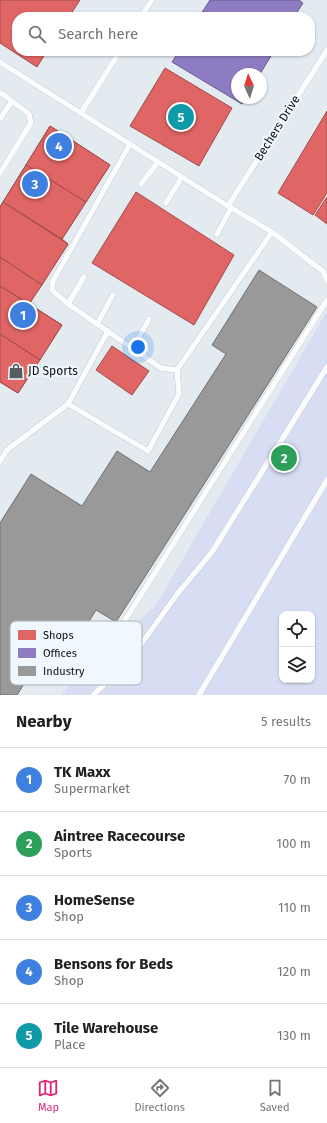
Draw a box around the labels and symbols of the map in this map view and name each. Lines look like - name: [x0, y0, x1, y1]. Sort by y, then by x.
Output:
- north arrow: [231, 68, 267, 104]
- street label: Bechers Drive: [251, 93, 303, 163]
- pin: 5: [168, 102, 194, 132]
- pin: 4: [46, 131, 72, 161]
- pin: 3: [22, 169, 48, 199]
- pin: 1: [10, 300, 36, 330]
- your location: [128, 337, 148, 357]
- shop icon: JD Sports: [7, 362, 25, 380]
- place label: JD Sports: [28, 364, 78, 378]
- pin: 2: [271, 443, 297, 473]
- legend: [10, 621, 142, 685]
- text: Shops: [43, 629, 74, 642]
- text: Offices: [43, 647, 77, 660]
- text: Industry: [43, 665, 85, 678]

